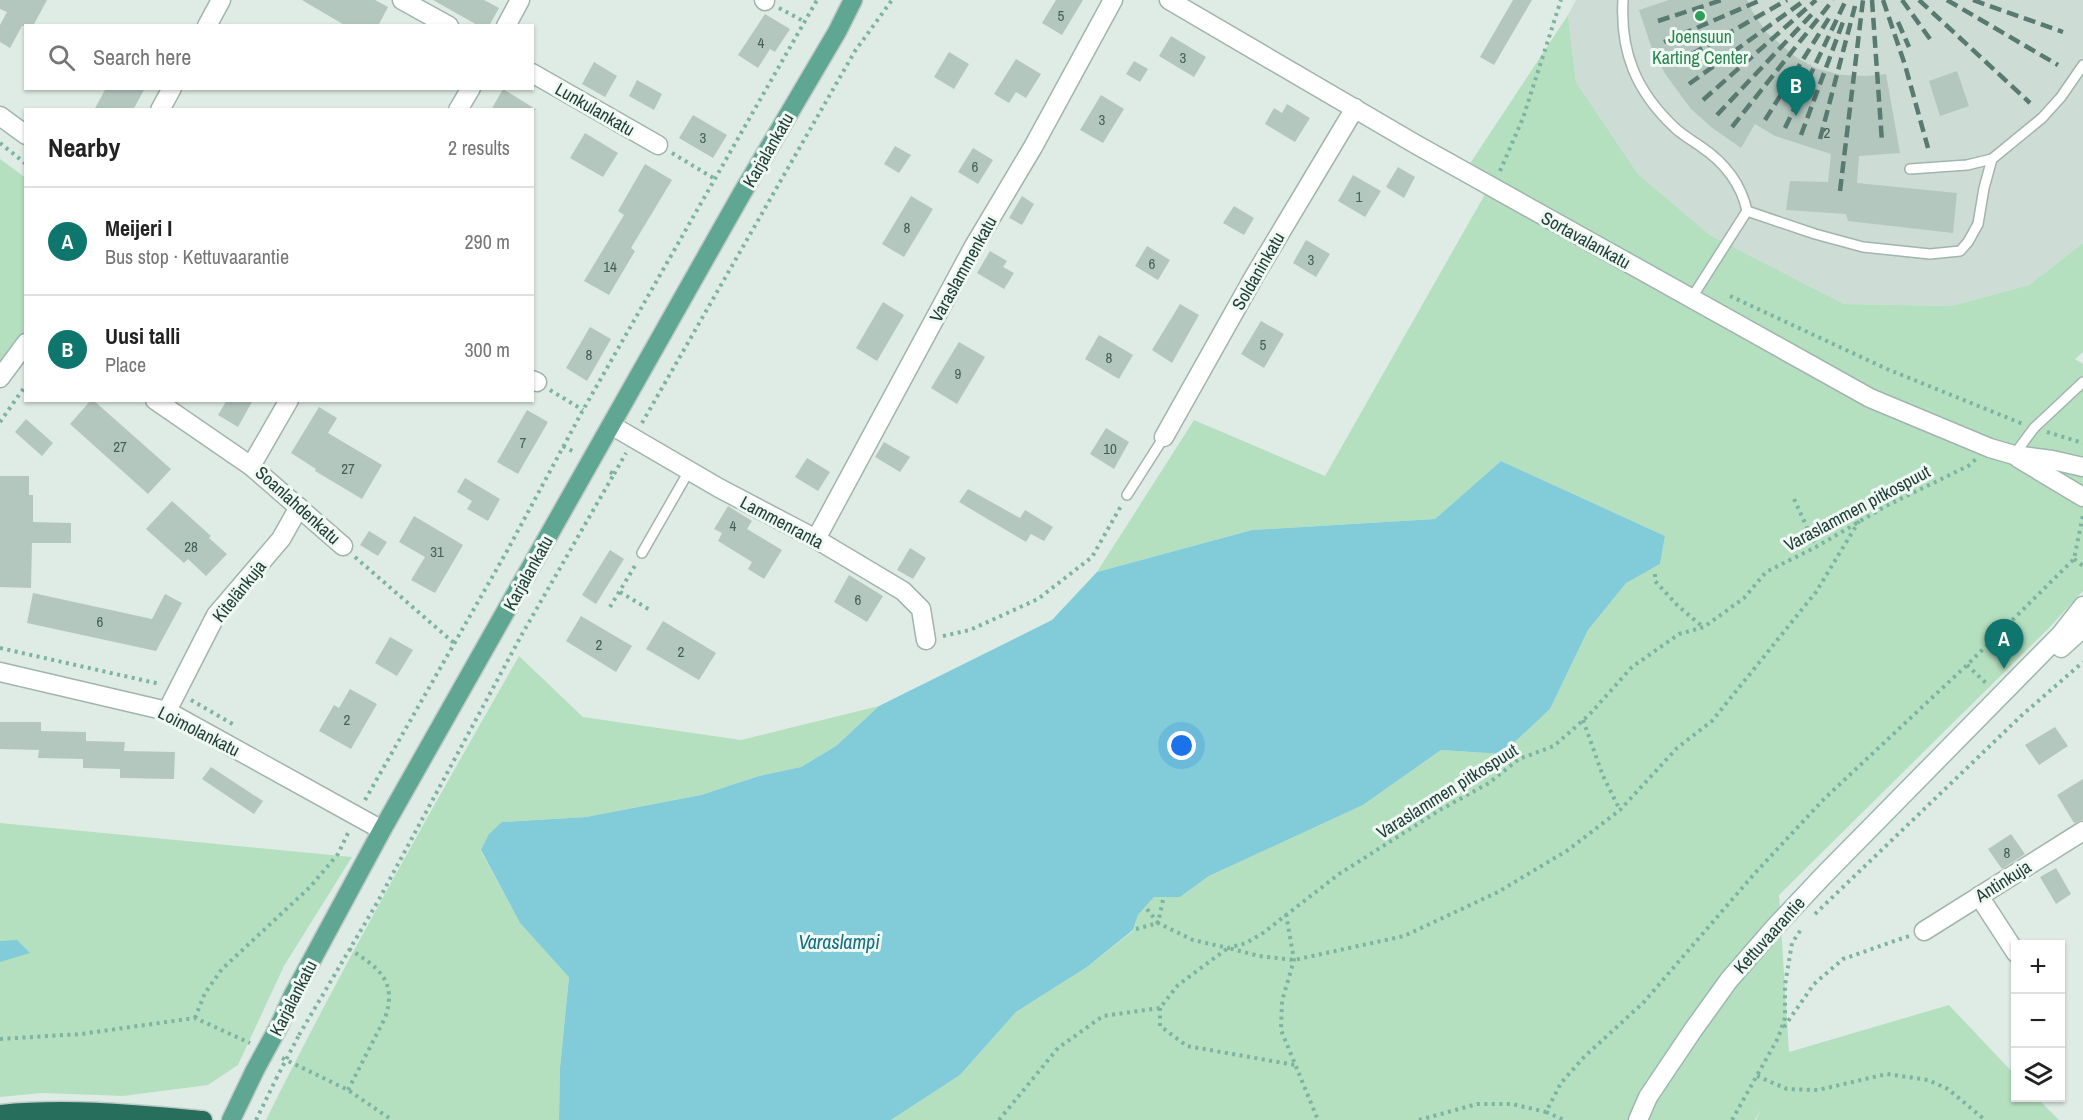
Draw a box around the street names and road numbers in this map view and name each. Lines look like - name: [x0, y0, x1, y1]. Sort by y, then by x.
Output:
- street label: Lunkulankatu: [551, 76, 639, 142]
- street label: Karjalankatu: [737, 108, 799, 192]
- street label: Sortavalankatu: [1537, 205, 1635, 275]
- street label: Varaslammenkatu: [923, 211, 1003, 327]
- street label: Soldaninkatu: [1226, 227, 1290, 315]
- street label: Varaslammen pitkospuut: [1780, 459, 1934, 557]
- street label: Soanlahdenkatu: [250, 460, 346, 550]
- street label: Lammenranta: [736, 490, 828, 554]
- street label: Karjalankatu: [497, 531, 559, 615]
- street label: Kitelänkuja: [206, 555, 272, 627]
- street label: Loimolankatu: [154, 700, 244, 762]
- street label: Varaslammen pitkospuut: [1372, 737, 1522, 845]
- street label: Antinkuja: [1969, 854, 2036, 908]
- street label: Kettuvaarantie: [1728, 891, 1810, 979]
- street label: Karjalankatu: [263, 956, 323, 1040]

